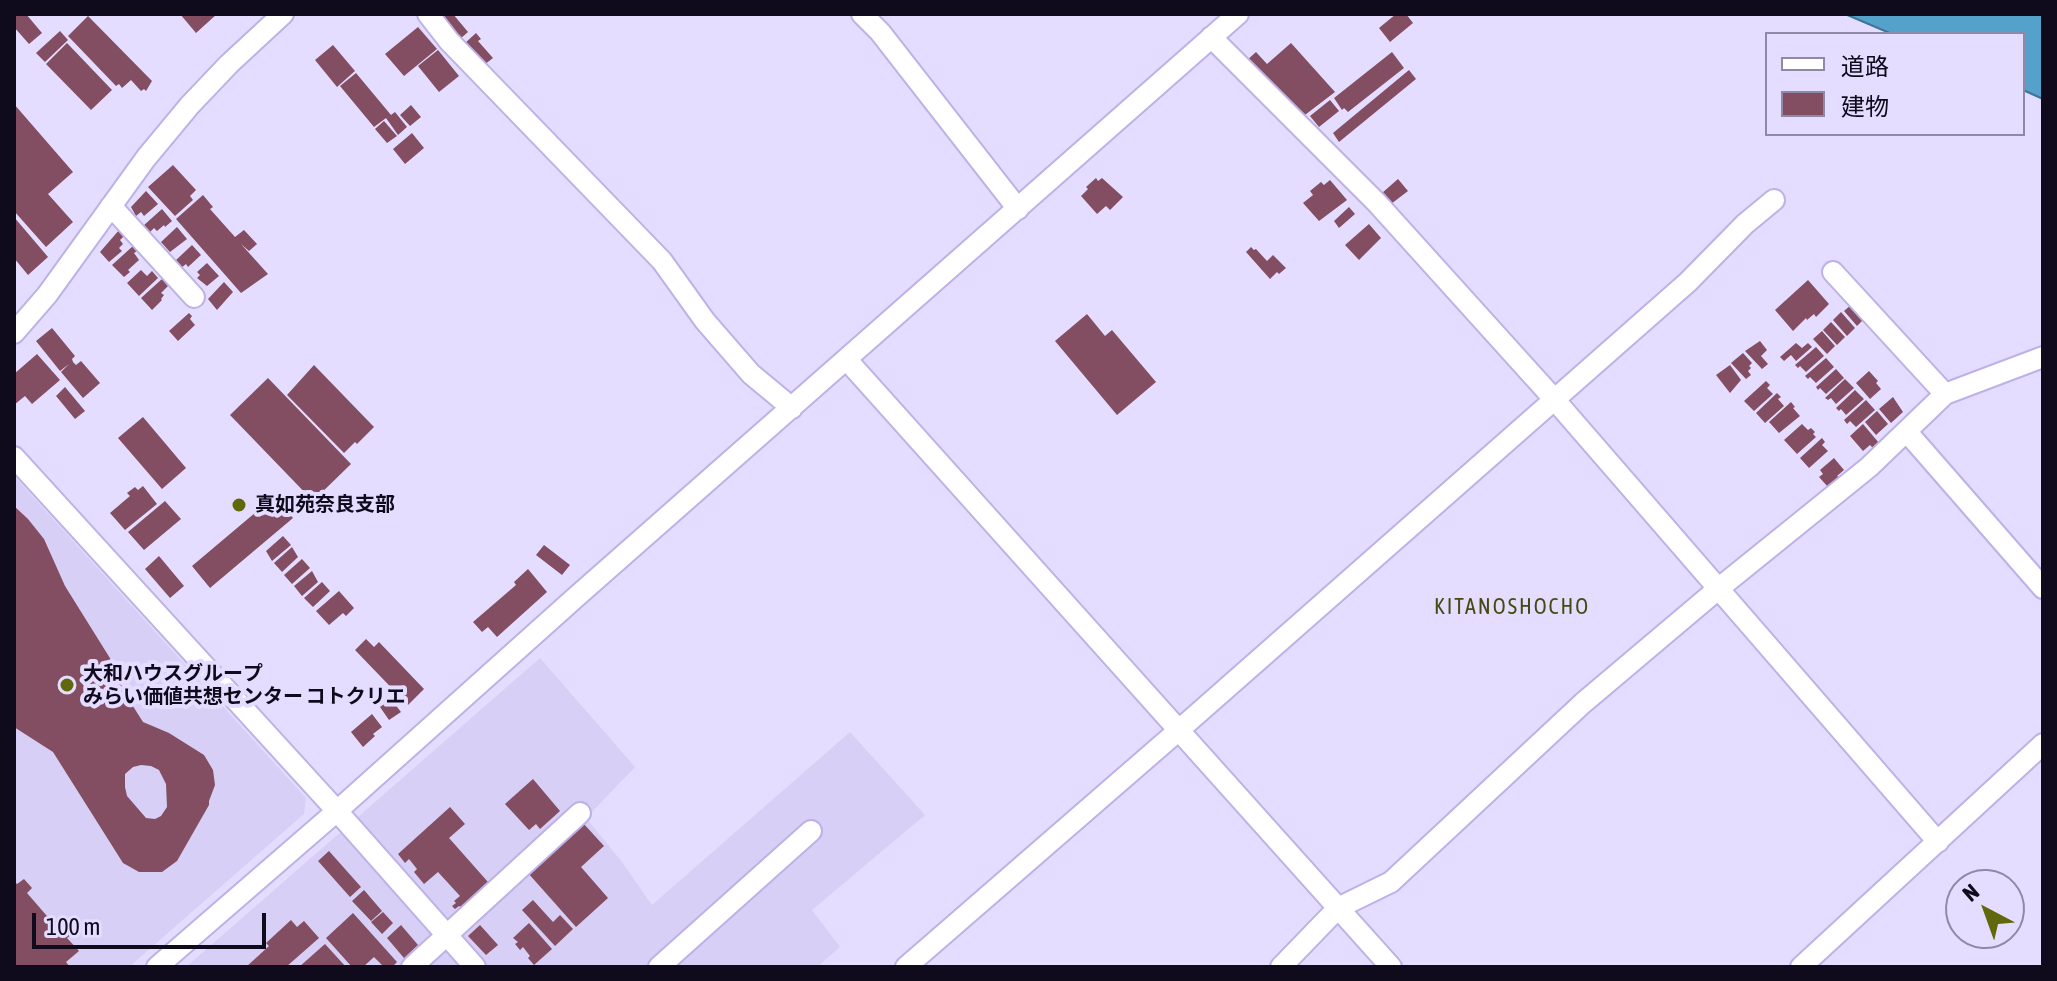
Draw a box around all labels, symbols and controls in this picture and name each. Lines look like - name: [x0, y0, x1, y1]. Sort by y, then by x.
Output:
- legend: [1765, 32, 2025, 136]
- text: 道路: [1841, 53, 1889, 80]
- text: 建物: [1841, 93, 1889, 120]
- place label: 真如苑奈良支部: [255, 493, 395, 517]
- marker: 真如苑奈良支部: [230, 496, 248, 514]
- district label: KITANOSHOCHO: [1434, 594, 1590, 620]
- place label: 大和ハウスグループ みらい価値共想センター コトクリエ: [83, 662, 406, 709]
- marker: 大和ハウスグループ みらい価値共想センター コトクリエ: [58, 676, 76, 694]
- north arrow: [1945, 869, 2025, 949]
- text: N: [1957, 878, 1984, 906]
- scale bar: [36, 897, 270, 947]
- text: 100 m: [46, 913, 100, 940]

